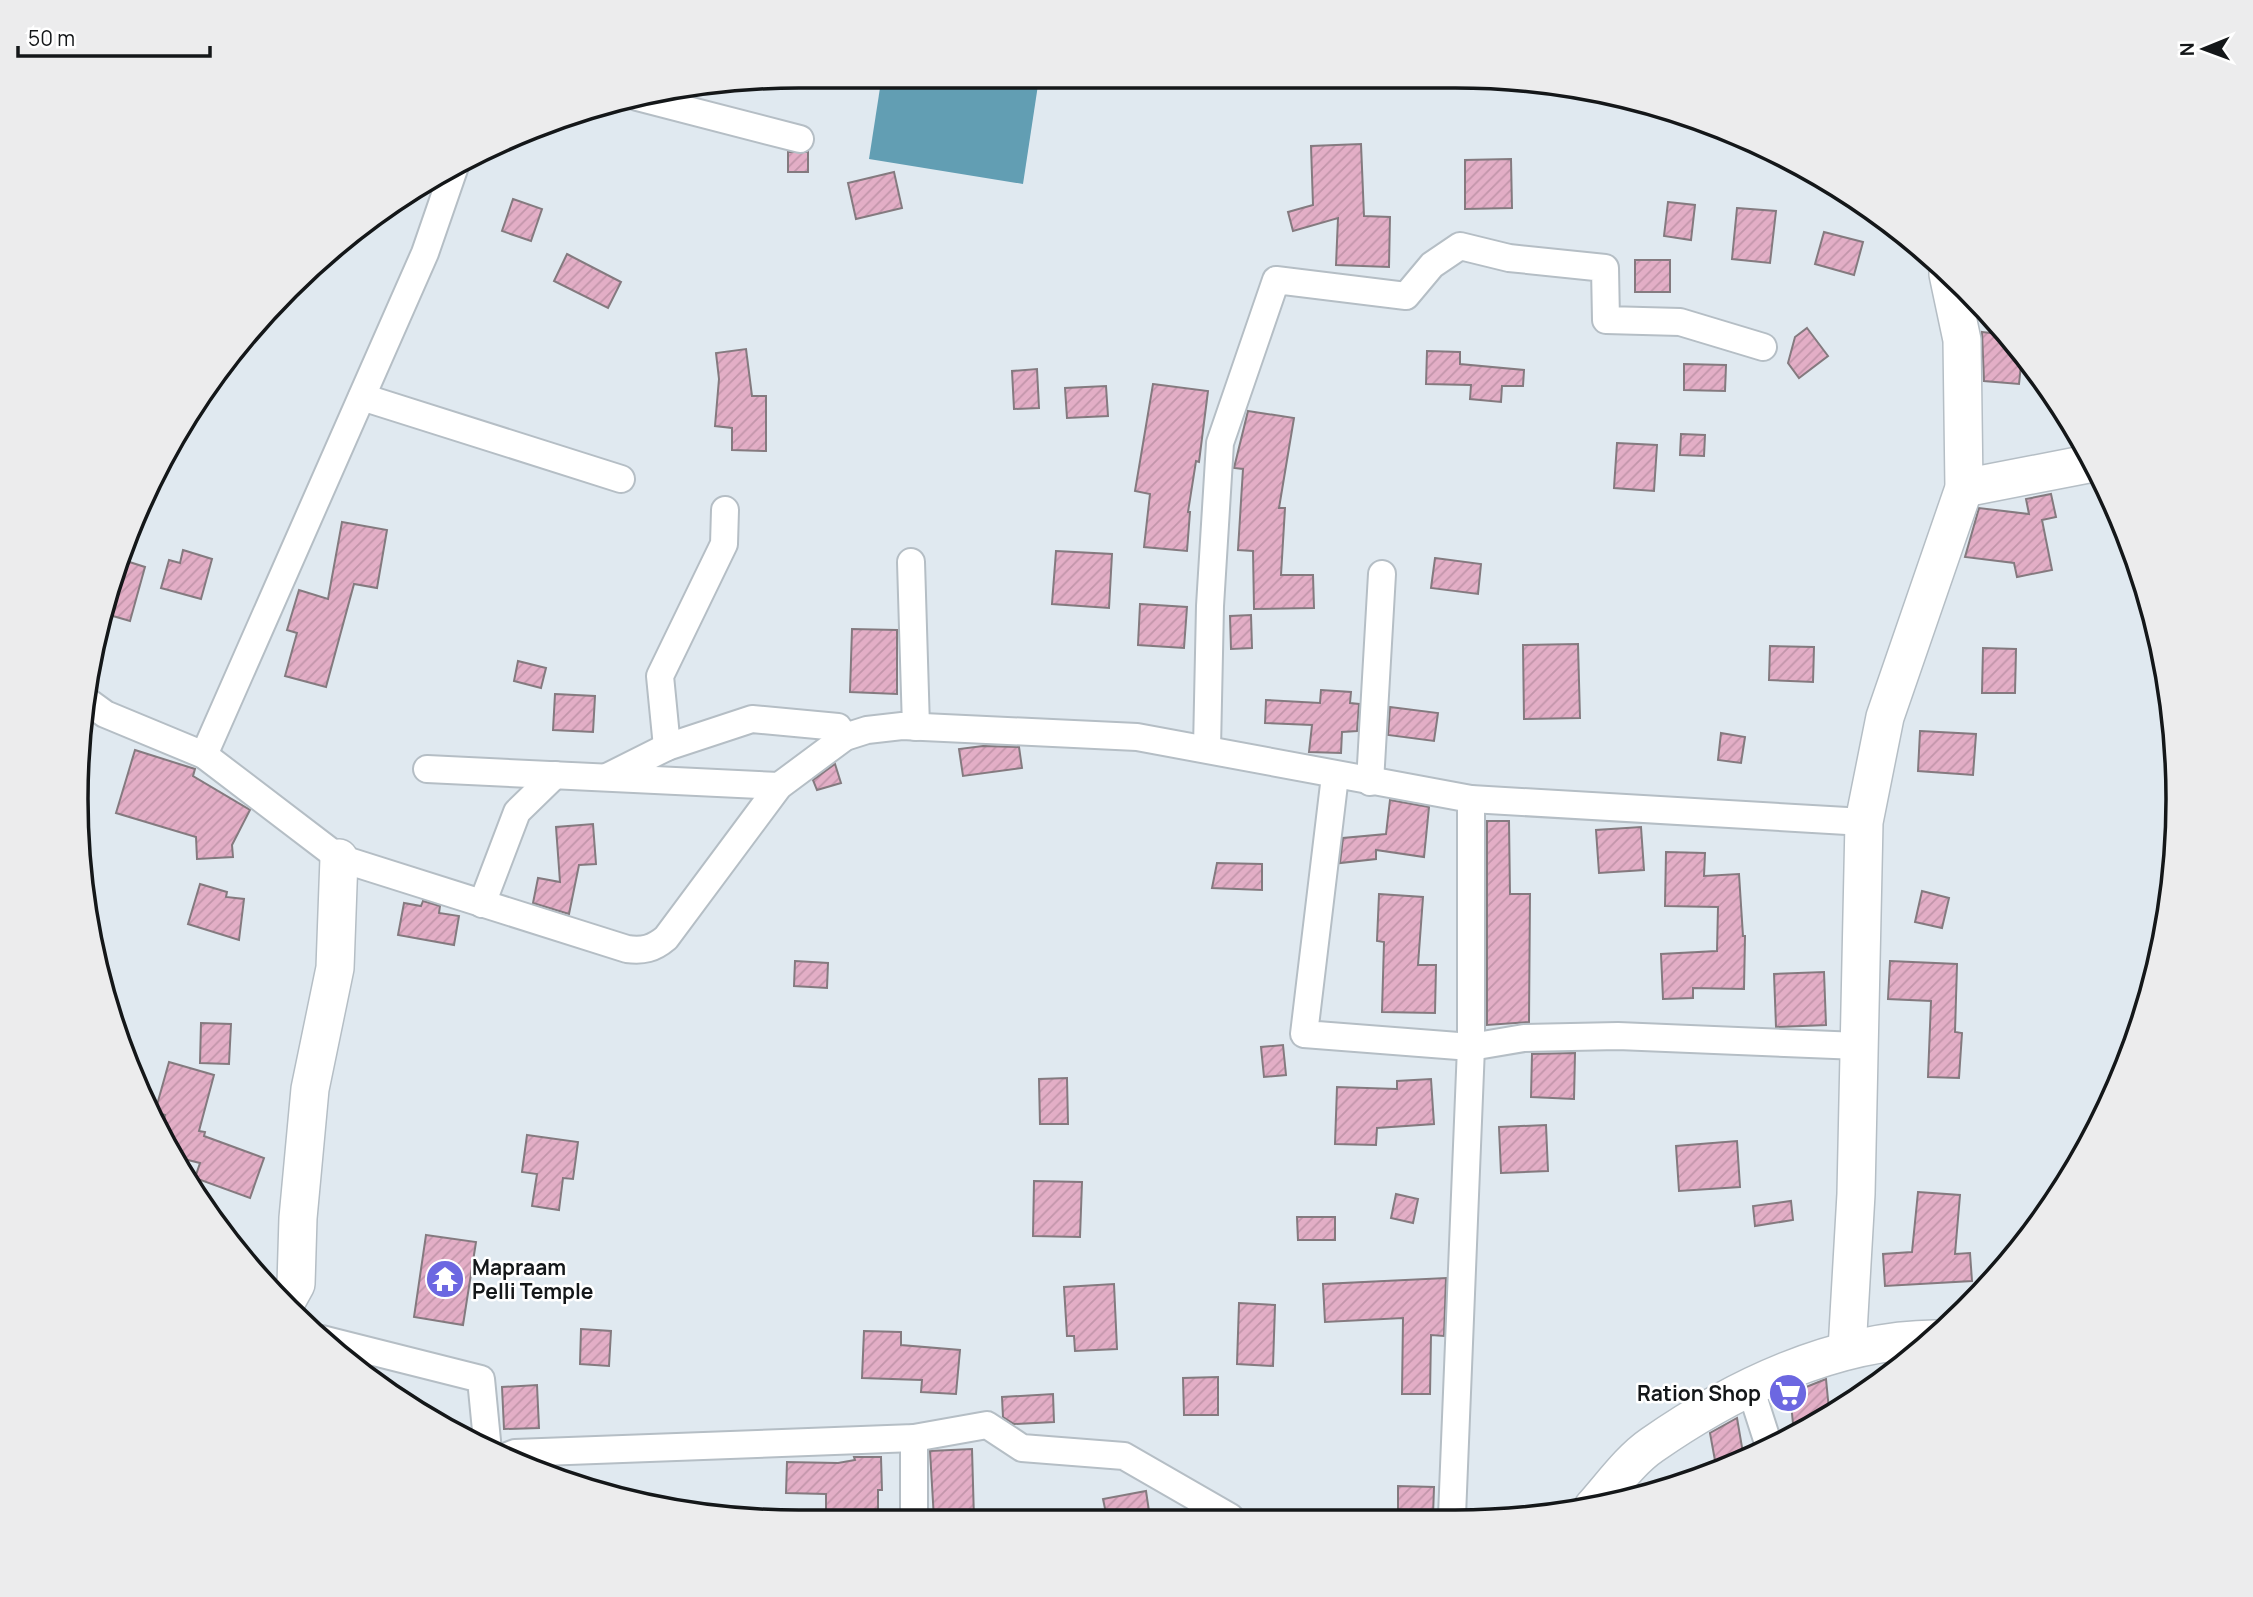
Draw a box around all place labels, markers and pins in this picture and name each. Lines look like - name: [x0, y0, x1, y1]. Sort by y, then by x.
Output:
- place label: Mapraam Pelli Temple: [472, 1253, 593, 1305]
- temple icon: Mapraam Pelli Temple: [424, 1258, 466, 1300]
- supermarket icon: Ration Shop: [1767, 1372, 1809, 1414]
- place label: Ration Shop: [1637, 1379, 1761, 1407]

